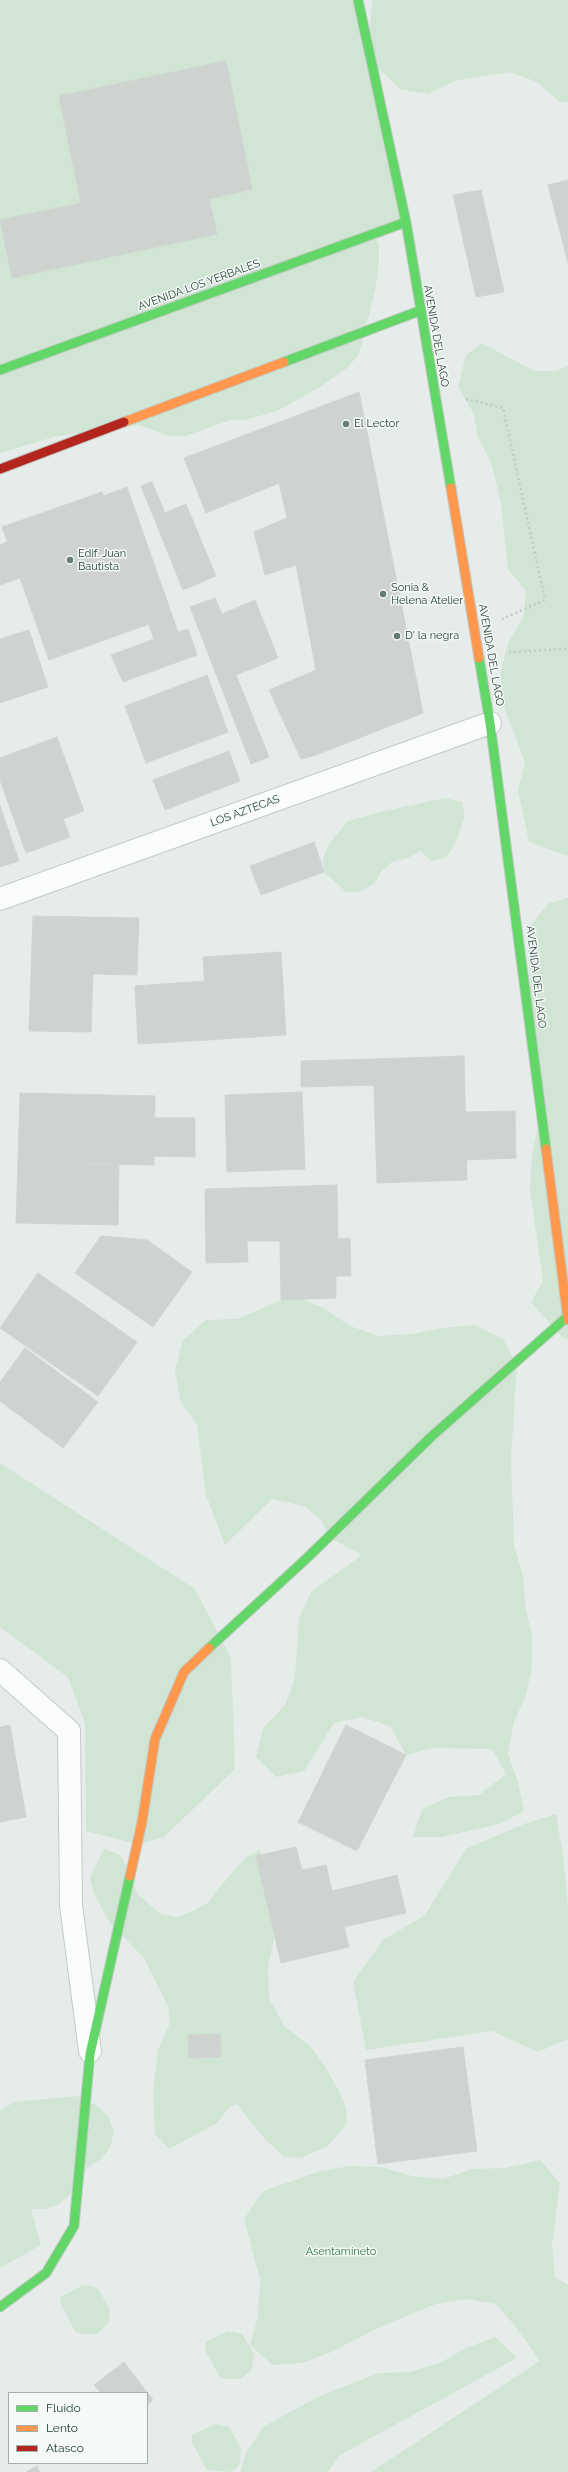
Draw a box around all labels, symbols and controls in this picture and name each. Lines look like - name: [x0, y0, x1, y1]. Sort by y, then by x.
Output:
- street label: AVENIDA LOS YERBALES: [136, 257, 262, 313]
- street label: AVENIDA DEL LAGO: [421, 284, 451, 388]
- place label: El Lector: [354, 417, 399, 431]
- marker: El Lector: [341, 419, 351, 429]
- place label: Edif. Juan Bautista: [78, 547, 126, 573]
- marker: Edif. Juan Bautista: [65, 555, 75, 565]
- place label: Sonia & Helena Atelier: [391, 581, 463, 607]
- marker: Sonia & Helena Atelier: [378, 589, 388, 599]
- street label: AVENIDA DEL LAGO: [476, 603, 506, 707]
- place label: D' la negra: [405, 629, 459, 643]
- marker: D' la negra: [392, 631, 402, 641]
- street label: LOS AZTECAS: [208, 792, 282, 830]
- street label: AVENIDA DEL LAGO: [523, 925, 549, 1029]
- park label: Asentamineto: [306, 2245, 376, 2259]
- legend: [8, 2392, 148, 2464]
- text: Fluido: [46, 2401, 81, 2415]
- text: Lento: [46, 2421, 78, 2435]
- text: Atasco: [46, 2441, 84, 2455]

